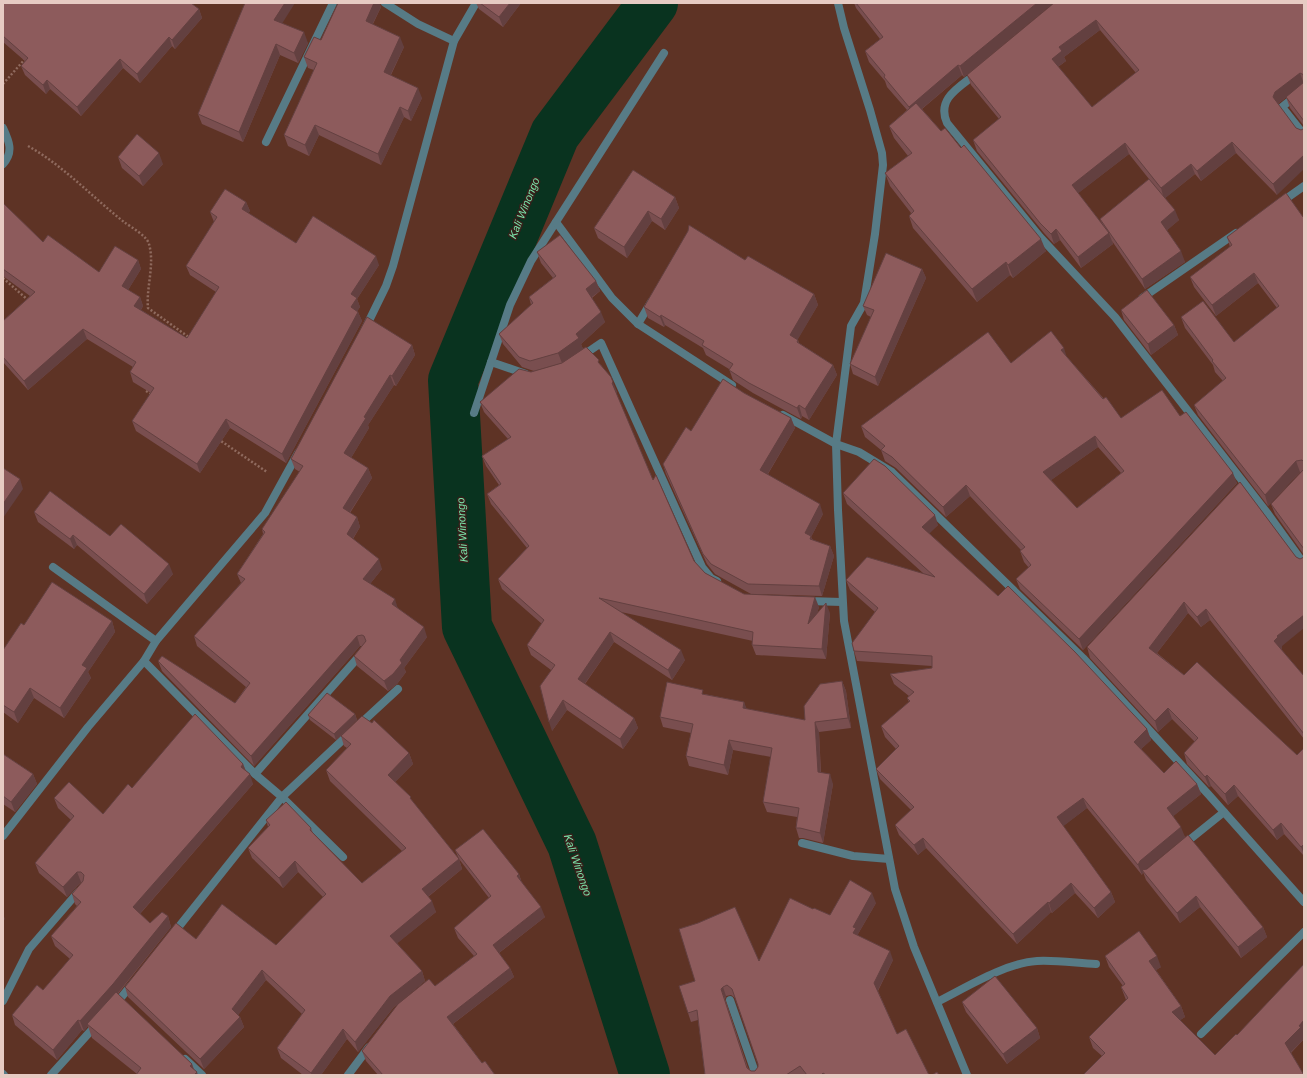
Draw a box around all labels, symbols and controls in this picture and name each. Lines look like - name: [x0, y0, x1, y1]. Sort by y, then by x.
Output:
- water label: Kali Winongo: [506, 176, 542, 240]
- water label: Kali Winongo: [454, 497, 470, 563]
- water label: Kali Winongo: [562, 832, 594, 898]

